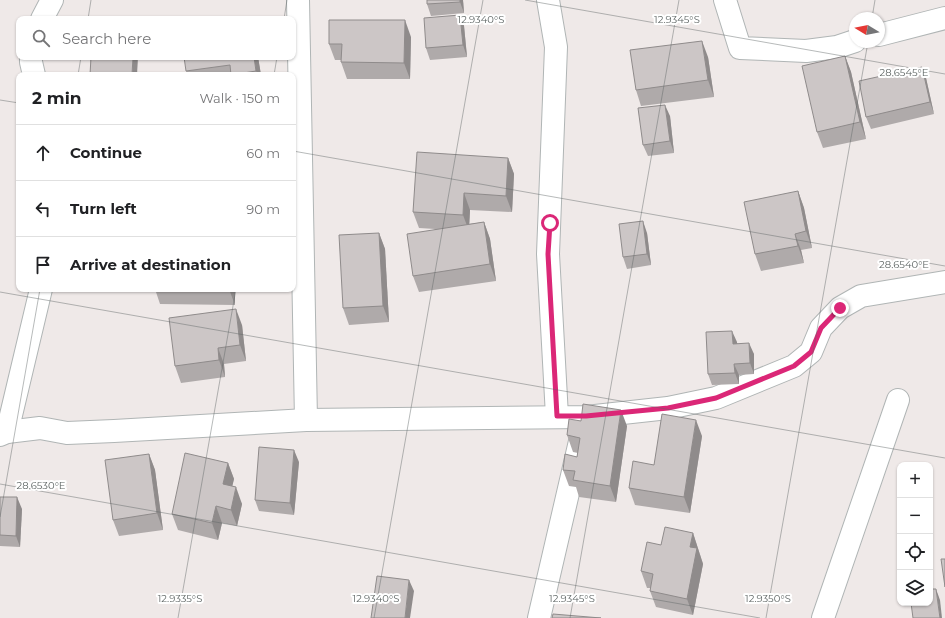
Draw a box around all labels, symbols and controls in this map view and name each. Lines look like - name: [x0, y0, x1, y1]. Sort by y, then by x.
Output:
- north arrow: [849, 12, 885, 48]
- text: 12.9340°S: [458, 13, 504, 26]
- text: 12.9345°S: [654, 13, 700, 26]
- search box: [16, 16, 296, 60]
- icon: search: [30, 27, 52, 49]
- text: Search here: [62, 29, 151, 48]
- text: 28.6545°E: [880, 66, 929, 79]
- text: 2 min: [32, 88, 82, 108]
- text: Walk · 150 m: [199, 90, 280, 106]
- icon: ahead: [32, 142, 54, 164]
- text: Continue: [70, 143, 142, 162]
- text: 60 m: [246, 145, 280, 161]
- icon: left: [32, 198, 54, 220]
- text: Turn left: [70, 199, 137, 218]
- text: 90 m: [246, 201, 280, 217]
- route start: [541, 214, 559, 232]
- icon: arrive: [32, 254, 54, 276]
- text: Arrive at destination: [70, 255, 231, 274]
- text: 28.6540°E: [879, 258, 929, 271]
- route end: [831, 299, 849, 317]
- map controls: [897, 462, 933, 606]
- button: +: [897, 462, 933, 498]
- text: 28.6530°E: [16, 479, 66, 492]
- button: −: [897, 498, 933, 534]
- button: locate: [897, 534, 933, 570]
- button: layers: [897, 570, 933, 606]
- text: 12.9335°S: [158, 592, 202, 605]
- text: 12.9340°S: [353, 592, 399, 605]
- text: 12.9345°S: [549, 592, 595, 605]
- text: 12.9350°S: [745, 592, 791, 605]

